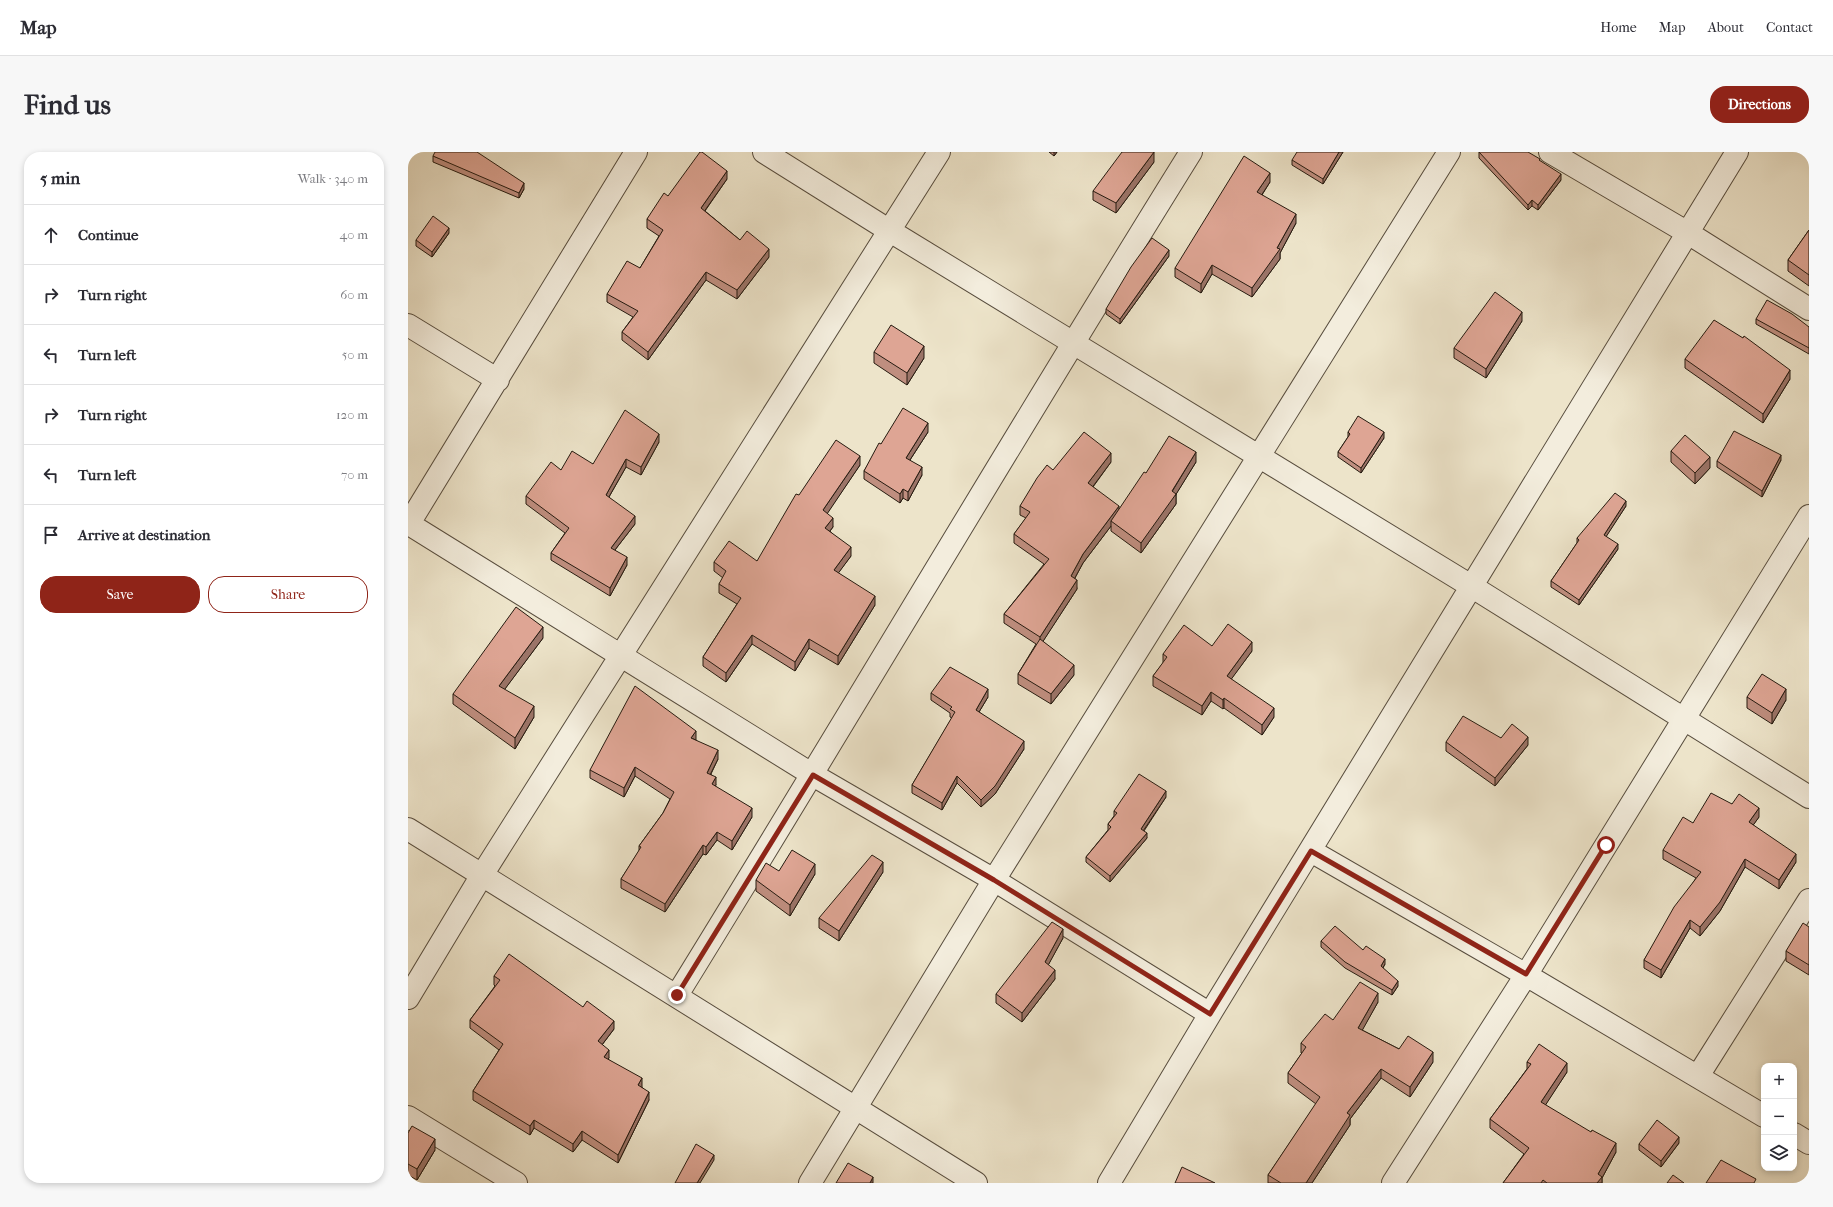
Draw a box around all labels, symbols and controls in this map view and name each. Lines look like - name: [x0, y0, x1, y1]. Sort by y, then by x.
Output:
- text: Map: [20, 17, 56, 39]
- text: Home: [1600, 19, 1637, 36]
- text: Map: [1659, 19, 1686, 36]
- text: About: [1708, 19, 1744, 36]
- text: Contact: [1766, 19, 1813, 36]
- button: Directions: [1710, 86, 1809, 123]
- text: Find us: [24, 88, 111, 121]
- text: 5 min: [40, 168, 80, 188]
- text: Walk · 340 m: [298, 171, 368, 186]
- icon: ahead: [40, 224, 62, 246]
- text: Continue: [78, 226, 138, 244]
- text: 40 m: [340, 227, 368, 242]
- icon: right: [40, 284, 62, 306]
- text: Turn right: [78, 286, 147, 304]
- text: 60 m: [340, 287, 368, 302]
- icon: left: [40, 344, 62, 366]
- text: Turn left: [78, 346, 136, 364]
- text: 50 m: [342, 347, 368, 362]
- icon: right: [40, 404, 62, 426]
- text: Turn right: [78, 406, 147, 424]
- text: 120 m: [336, 407, 368, 422]
- icon: left: [40, 464, 62, 486]
- text: Turn left: [78, 466, 136, 484]
- text: 70 m: [341, 467, 368, 482]
- icon: arrive: [40, 524, 62, 546]
- text: Arrive at destination: [78, 526, 210, 544]
- button: Save: [40, 576, 200, 613]
- button: Share: [208, 576, 368, 613]
- route start: [1597, 836, 1615, 854]
- route end: [668, 986, 686, 1004]
- map controls: [1761, 1063, 1797, 1171]
- button: +: [1761, 1063, 1797, 1099]
- button: −: [1761, 1099, 1797, 1135]
- button: layers: [1761, 1135, 1797, 1171]

